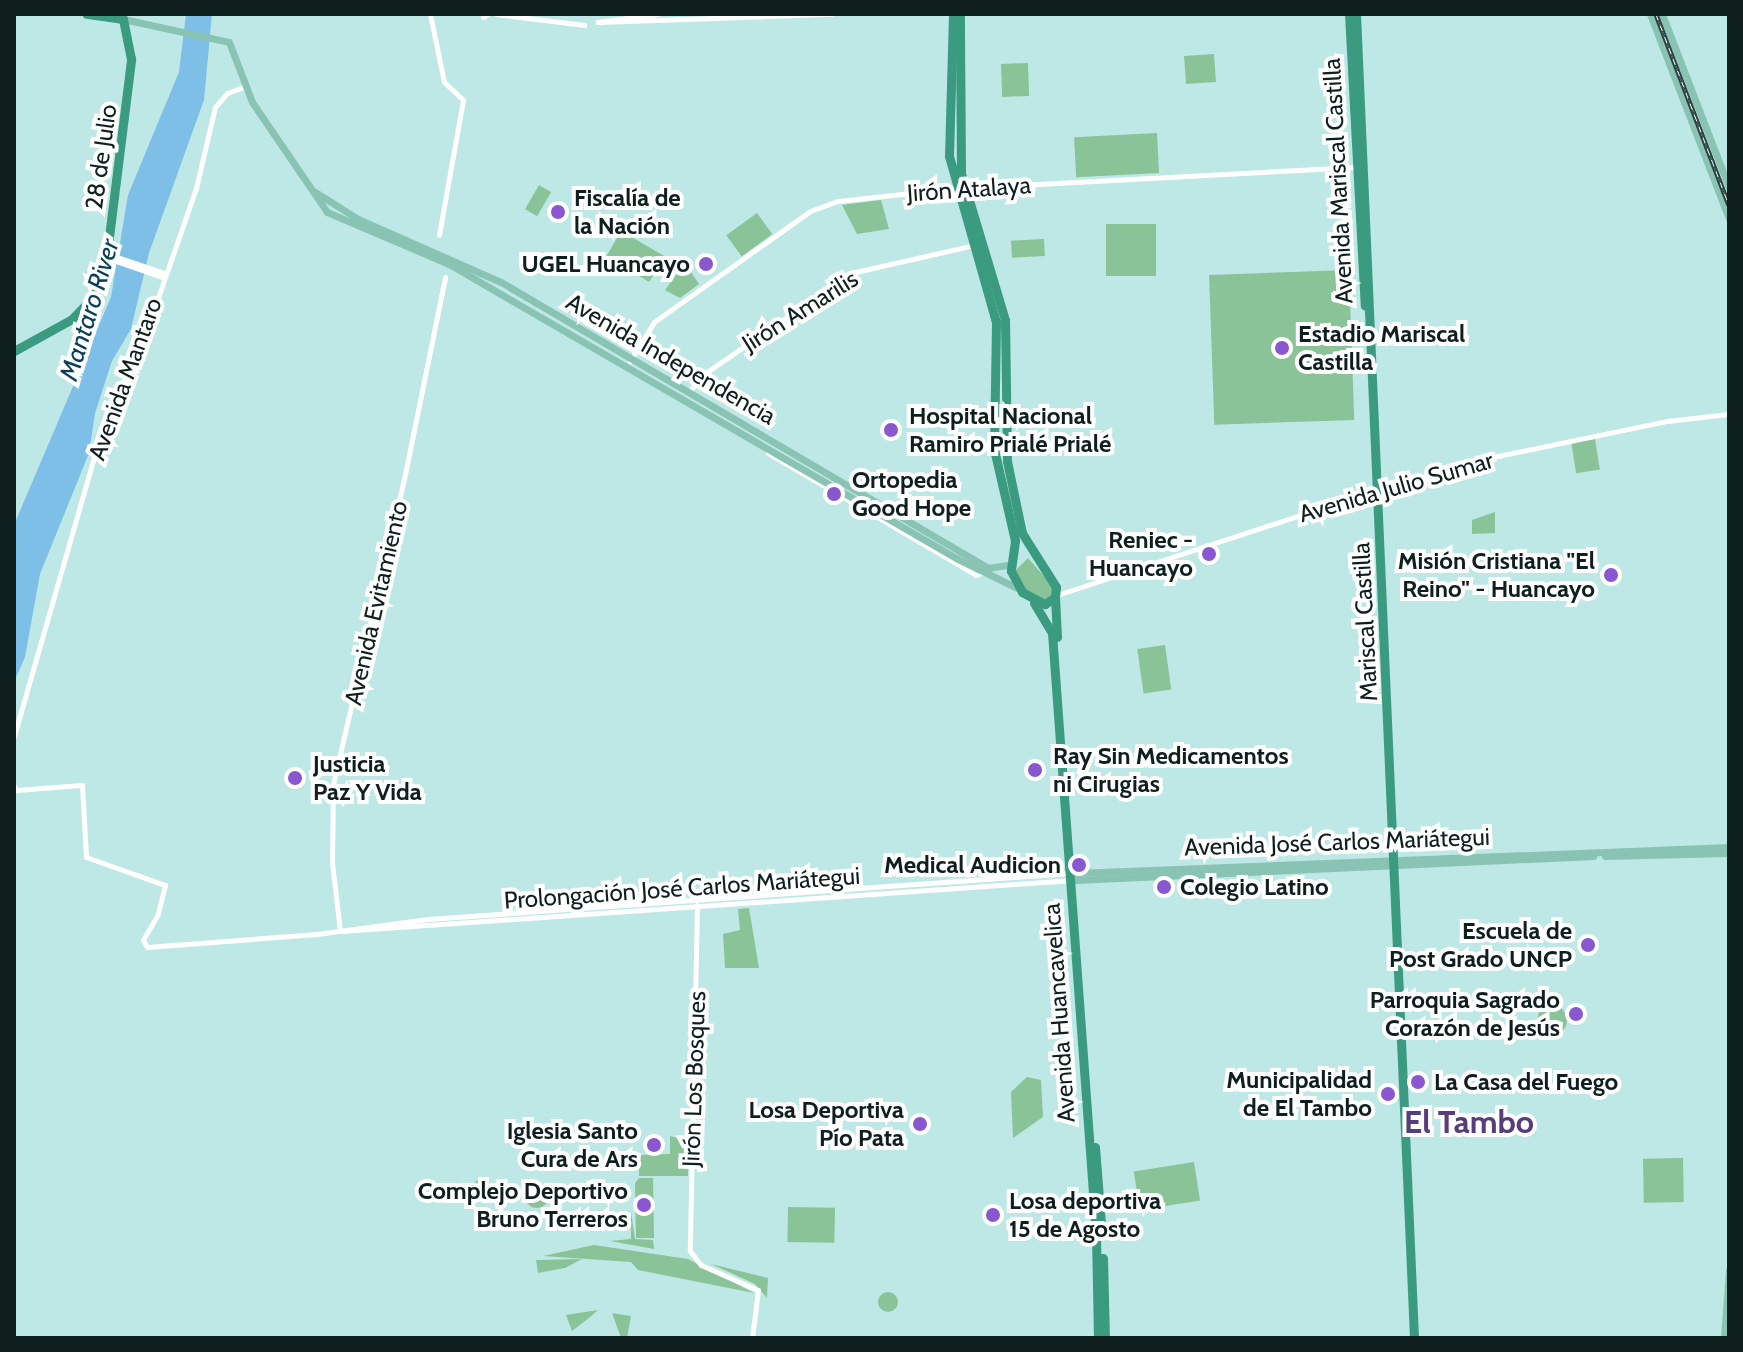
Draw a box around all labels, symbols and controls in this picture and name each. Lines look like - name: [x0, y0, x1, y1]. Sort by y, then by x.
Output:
- street label: Avenida Mariscal Castilla: [1317, 58, 1359, 304]
- street label: 28 de Julio: [79, 103, 123, 211]
- street label: Jirón Atalaya: [906, 170, 1032, 208]
- place label: Fiscalía de la Nación: [574, 184, 681, 240]
- marker: Fiscalía de la Nación: [549, 203, 567, 221]
- water label: Mantaro River: [54, 235, 126, 385]
- place label: UGEL Huancayo: [521, 250, 690, 278]
- marker: UGEL Huancayo: [697, 255, 715, 273]
- street label: Jirón Amarilis: [737, 264, 863, 358]
- street label: Avenida Independencia: [561, 287, 781, 431]
- street label: Avenida Mantaro: [82, 294, 168, 464]
- place label: Estadio Mariscal Castilla: [1298, 320, 1465, 376]
- marker: Estadio Mariscal Castilla: [1273, 339, 1291, 357]
- place label: Hospital Nacional Ramiro Prialé Prialé: [909, 402, 1111, 458]
- marker: Hospital Nacional Ramiro Prialé Prialé: [880, 419, 902, 441]
- street label: Avenida Julio Sumar: [1295, 445, 1497, 529]
- place label: Ortopedia Good Hope: [852, 466, 971, 522]
- marker: Ortopedia Good Hope: [823, 483, 845, 505]
- street label: Avenida Evitamiento: [338, 498, 414, 708]
- place label: Reniec - Huancayo: [1089, 526, 1193, 582]
- street label: Mariscal Castilla: [1346, 542, 1384, 702]
- marker: Reniec - Huancayo: [1200, 545, 1218, 563]
- place label: Misión Cristiana "El Reino" - Huancayo: [1398, 547, 1595, 603]
- marker: Misión Cristiana "El Reino" - Huancayo: [1602, 566, 1620, 584]
- place label: Ray Sin Medicamentos ni Cirugias: [1053, 742, 1289, 798]
- place label: Justicia Paz Y Vida: [313, 750, 422, 806]
- marker: Ray Sin Medicamentos ni Cirugias: [1024, 759, 1046, 781]
- marker: Justicia Paz Y Vida: [284, 767, 306, 789]
- street label: Avenida José Carlos Mariátegui: [1184, 822, 1490, 862]
- place label: Medical Audicion: [884, 851, 1061, 879]
- marker: Medical Audicion: [1068, 854, 1090, 876]
- street label: Prolongación José Carlos Mariátegui: [503, 861, 861, 915]
- place label: Colegio Latino: [1180, 873, 1329, 901]
- marker: Colegio Latino: [1155, 878, 1173, 896]
- street label: Avenida Huancavelica: [1037, 902, 1081, 1124]
- place label: Escuela de Post Grado UNCP: [1389, 917, 1572, 973]
- marker: Escuela de Post Grado UNCP: [1579, 936, 1597, 954]
- place label: Parroquia Sagrado Corazón de Jesús: [1370, 986, 1560, 1042]
- street label: Jirón Los Bosques: [677, 990, 711, 1168]
- marker: Parroquia Sagrado Corazón de Jesús: [1567, 1005, 1585, 1023]
- place label: Municipalidad de El Tambo: [1226, 1066, 1372, 1122]
- place label: La Casa del Fuego: [1434, 1068, 1618, 1096]
- marker: La Casa del Fuego: [1409, 1073, 1427, 1091]
- marker: Municipalidad de El Tambo: [1379, 1085, 1397, 1103]
- place label: Losa Deportiva Pío Pata: [748, 1096, 904, 1152]
- district label: El Tambo: [1404, 1103, 1534, 1141]
- marker: Losa Deportiva Pío Pata: [911, 1115, 929, 1133]
- place label: Iglesia Santo Cura de Ars: [507, 1117, 638, 1173]
- marker: Iglesia Santo Cura de Ars: [645, 1136, 663, 1154]
- place label: Complejo Deportivo Bruno Terreros: [418, 1177, 628, 1233]
- place label: Losa deportiva 15 de Agosto: [1009, 1187, 1161, 1243]
- marker: Complejo Deportivo Bruno Terreros: [635, 1196, 653, 1214]
- marker: Losa deportiva 15 de Agosto: [984, 1206, 1002, 1224]

